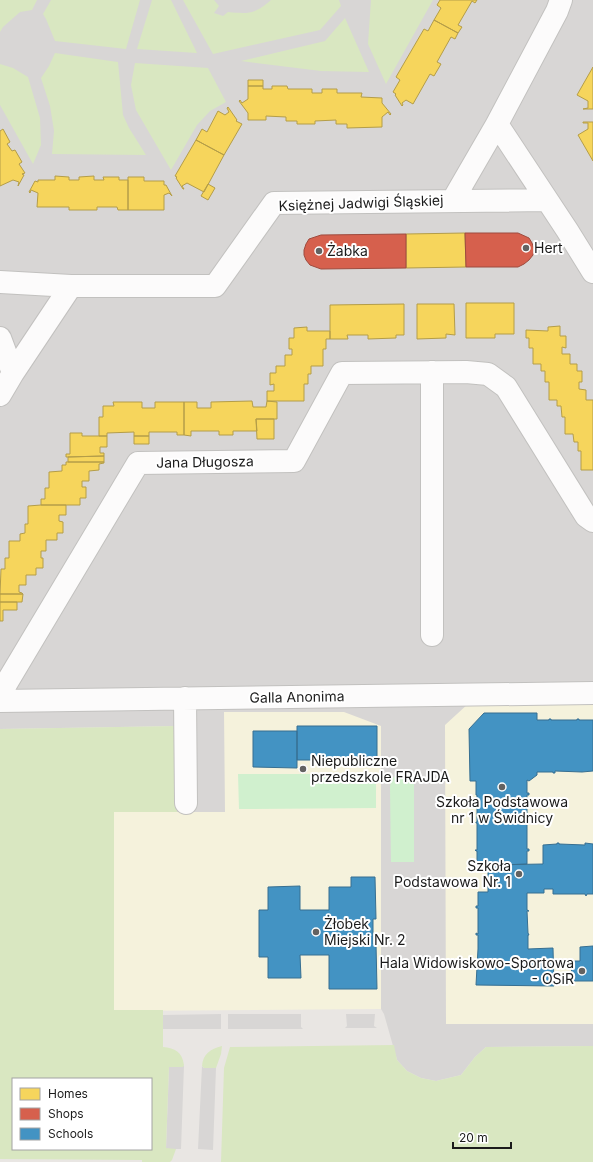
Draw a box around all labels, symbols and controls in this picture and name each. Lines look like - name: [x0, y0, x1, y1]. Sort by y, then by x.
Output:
- street label: Księżnej Jadwigi Śląskiej: [278, 191, 444, 214]
- place label: Hert: [534, 239, 563, 256]
- place label: Żabka: [327, 242, 368, 259]
- marker: Hert: [521, 243, 531, 253]
- marker: Żabka: [314, 246, 324, 256]
- street label: Jana Długosza: [156, 452, 254, 471]
- street label: Galla Anonima: [249, 687, 345, 706]
- place label: Niepubliczne przedszkole FRAJDA: [311, 752, 450, 785]
- marker: Niepubliczne przedszkole FRAJDA: [298, 764, 308, 774]
- marker: Szkoła Podstawowa nr 1 w Świdnicy: [497, 782, 507, 792]
- place label: Szkoła Podstawowa nr 1 w Świdnicy: [436, 793, 568, 826]
- place label: Szkoła Podstawowa Nr. 1: [394, 857, 511, 890]
- marker: Szkoła Podstawowa Nr. 1: [514, 869, 524, 879]
- place label: Żłobek Miejski Nr. 2: [324, 915, 405, 948]
- marker: Żłobek Miejski Nr. 2: [311, 927, 321, 937]
- place label: Hala Widowiskowo-Sportowa - OSiR: [380, 954, 574, 987]
- marker: Hala Widowiskowo-Sportowa - OSiR: [577, 966, 587, 976]
- legend: [12, 1078, 152, 1150]
- text: Homes: [48, 1086, 88, 1101]
- text: Shops: [48, 1106, 84, 1121]
- scale bar: [453, 1124, 511, 1150]
- text: Schools: [48, 1126, 93, 1141]
- text: 20 m: [459, 1130, 488, 1145]

